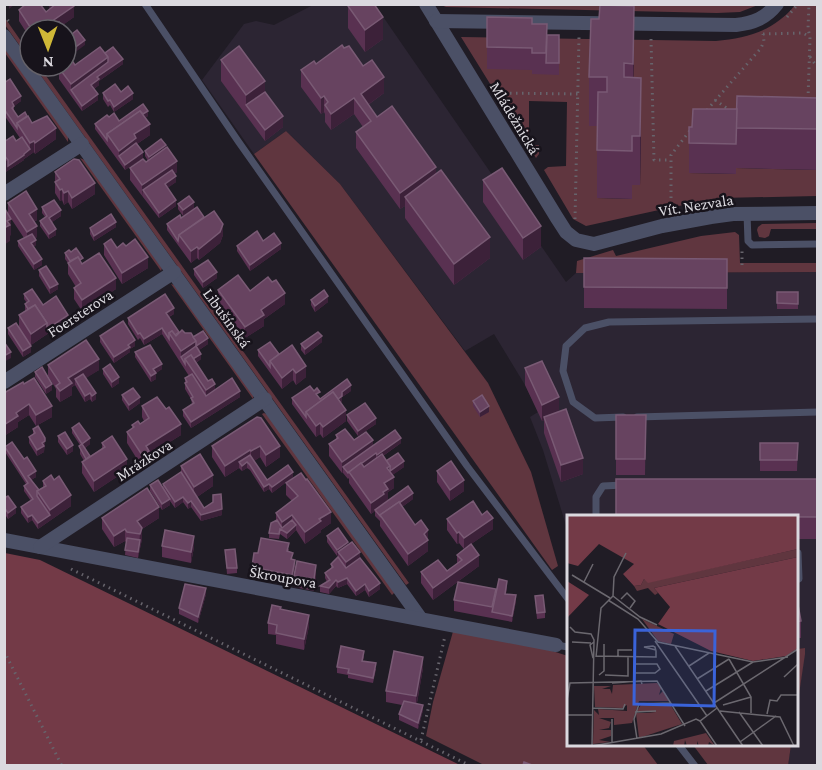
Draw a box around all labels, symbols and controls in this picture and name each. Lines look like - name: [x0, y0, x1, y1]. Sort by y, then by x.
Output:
- north arrow: [18, 18, 78, 78]
- text: N: [43, 54, 54, 71]
- street label: Mládežnická: [487, 79, 544, 158]
- street label: Vít. Nezvala: [657, 191, 735, 219]
- street label: Foersterova: [44, 285, 116, 340]
- street label: Libušínská: [200, 285, 255, 351]
- street label: Mrázkova: [113, 435, 176, 484]
- inset map: [567, 515, 798, 746]
- street label: Škroupova: [248, 563, 318, 592]

